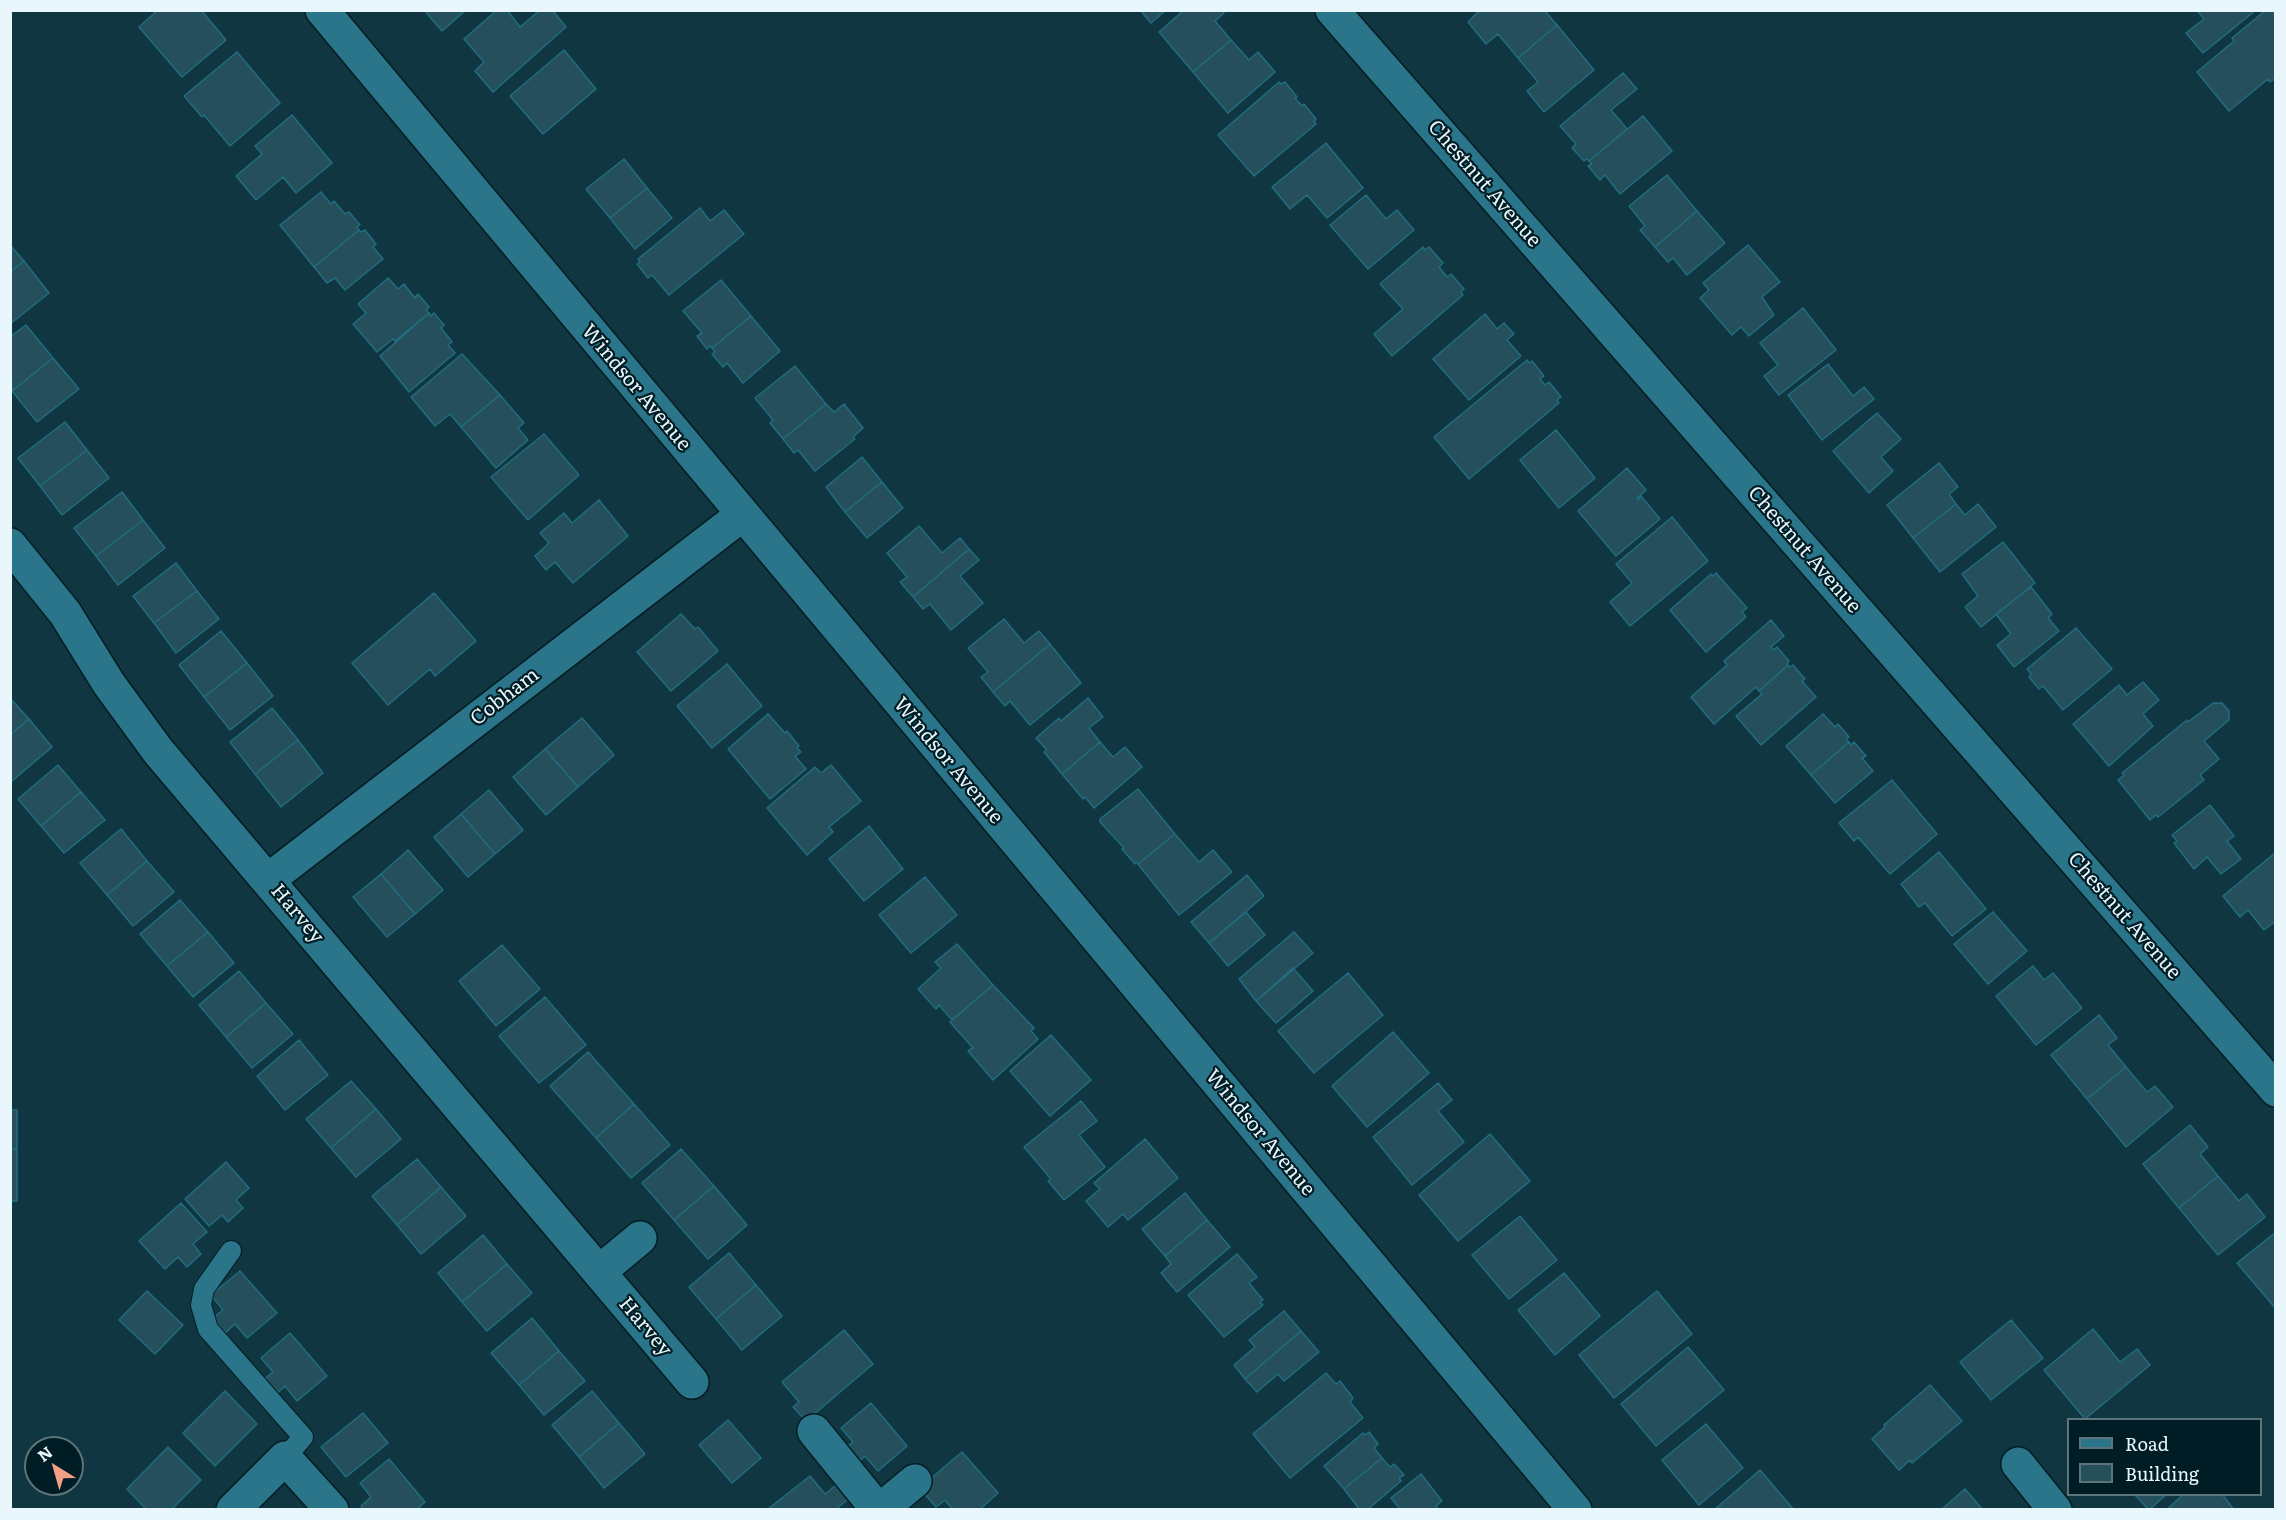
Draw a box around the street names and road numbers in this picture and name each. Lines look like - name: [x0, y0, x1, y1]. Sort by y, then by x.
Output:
- street label: Chestnut Avenue: [1422, 116, 1546, 252]
- street label: Windsor Avenue: [576, 320, 696, 456]
- street label: Chestnut Avenue: [1742, 482, 1866, 618]
- street label: Cobham: [466, 663, 544, 731]
- street label: Windsor Avenue: [888, 693, 1008, 829]
- street label: Chestnut Avenue: [2062, 848, 2186, 984]
- street label: Harvey: [265, 880, 329, 948]
- street label: Windsor Avenue: [1200, 1065, 1320, 1201]
- street label: Harvey: [613, 1293, 677, 1361]

